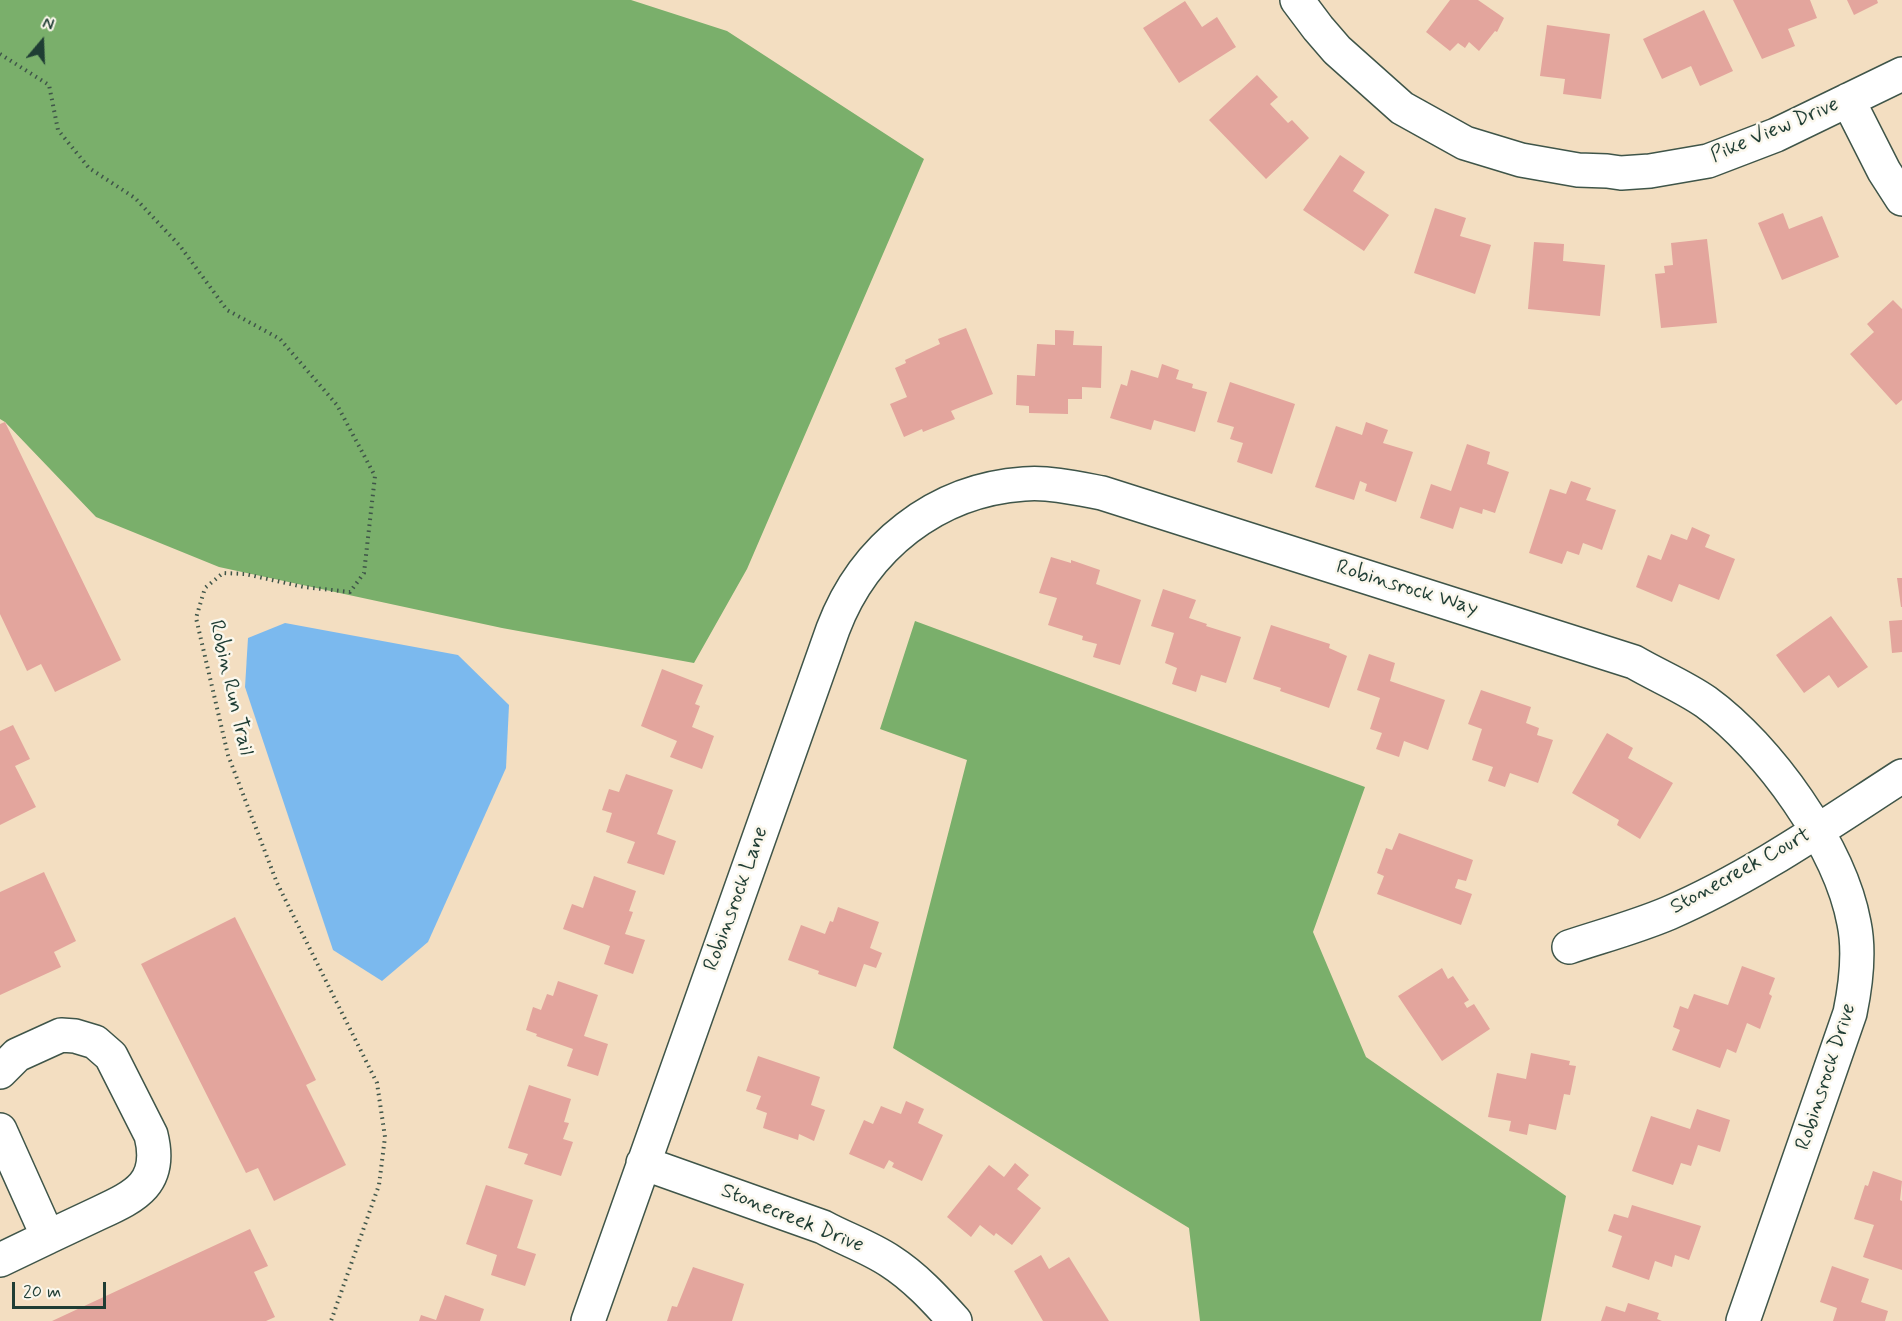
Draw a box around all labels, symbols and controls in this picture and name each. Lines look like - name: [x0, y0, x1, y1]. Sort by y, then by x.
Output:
- north arrow: [12, 12, 72, 72]
- text: N: [40, 13, 56, 36]
- street label: Pike View Drive: [1707, 93, 1843, 169]
- street label: Robinsrock Way: [1333, 555, 1481, 623]
- street label: Robin Run Trail: [202, 618, 258, 758]
- street label: Robinsrock Lane: [699, 823, 775, 975]
- street label: Stonecreek Court: [1667, 823, 1815, 921]
- street label: Robinsrock Drive: [1791, 1000, 1863, 1154]
- street label: Stonecreek Drive: [717, 1179, 867, 1259]
- scale bar: [15, 1270, 110, 1308]
- text: 20 m: [23, 1280, 61, 1304]

